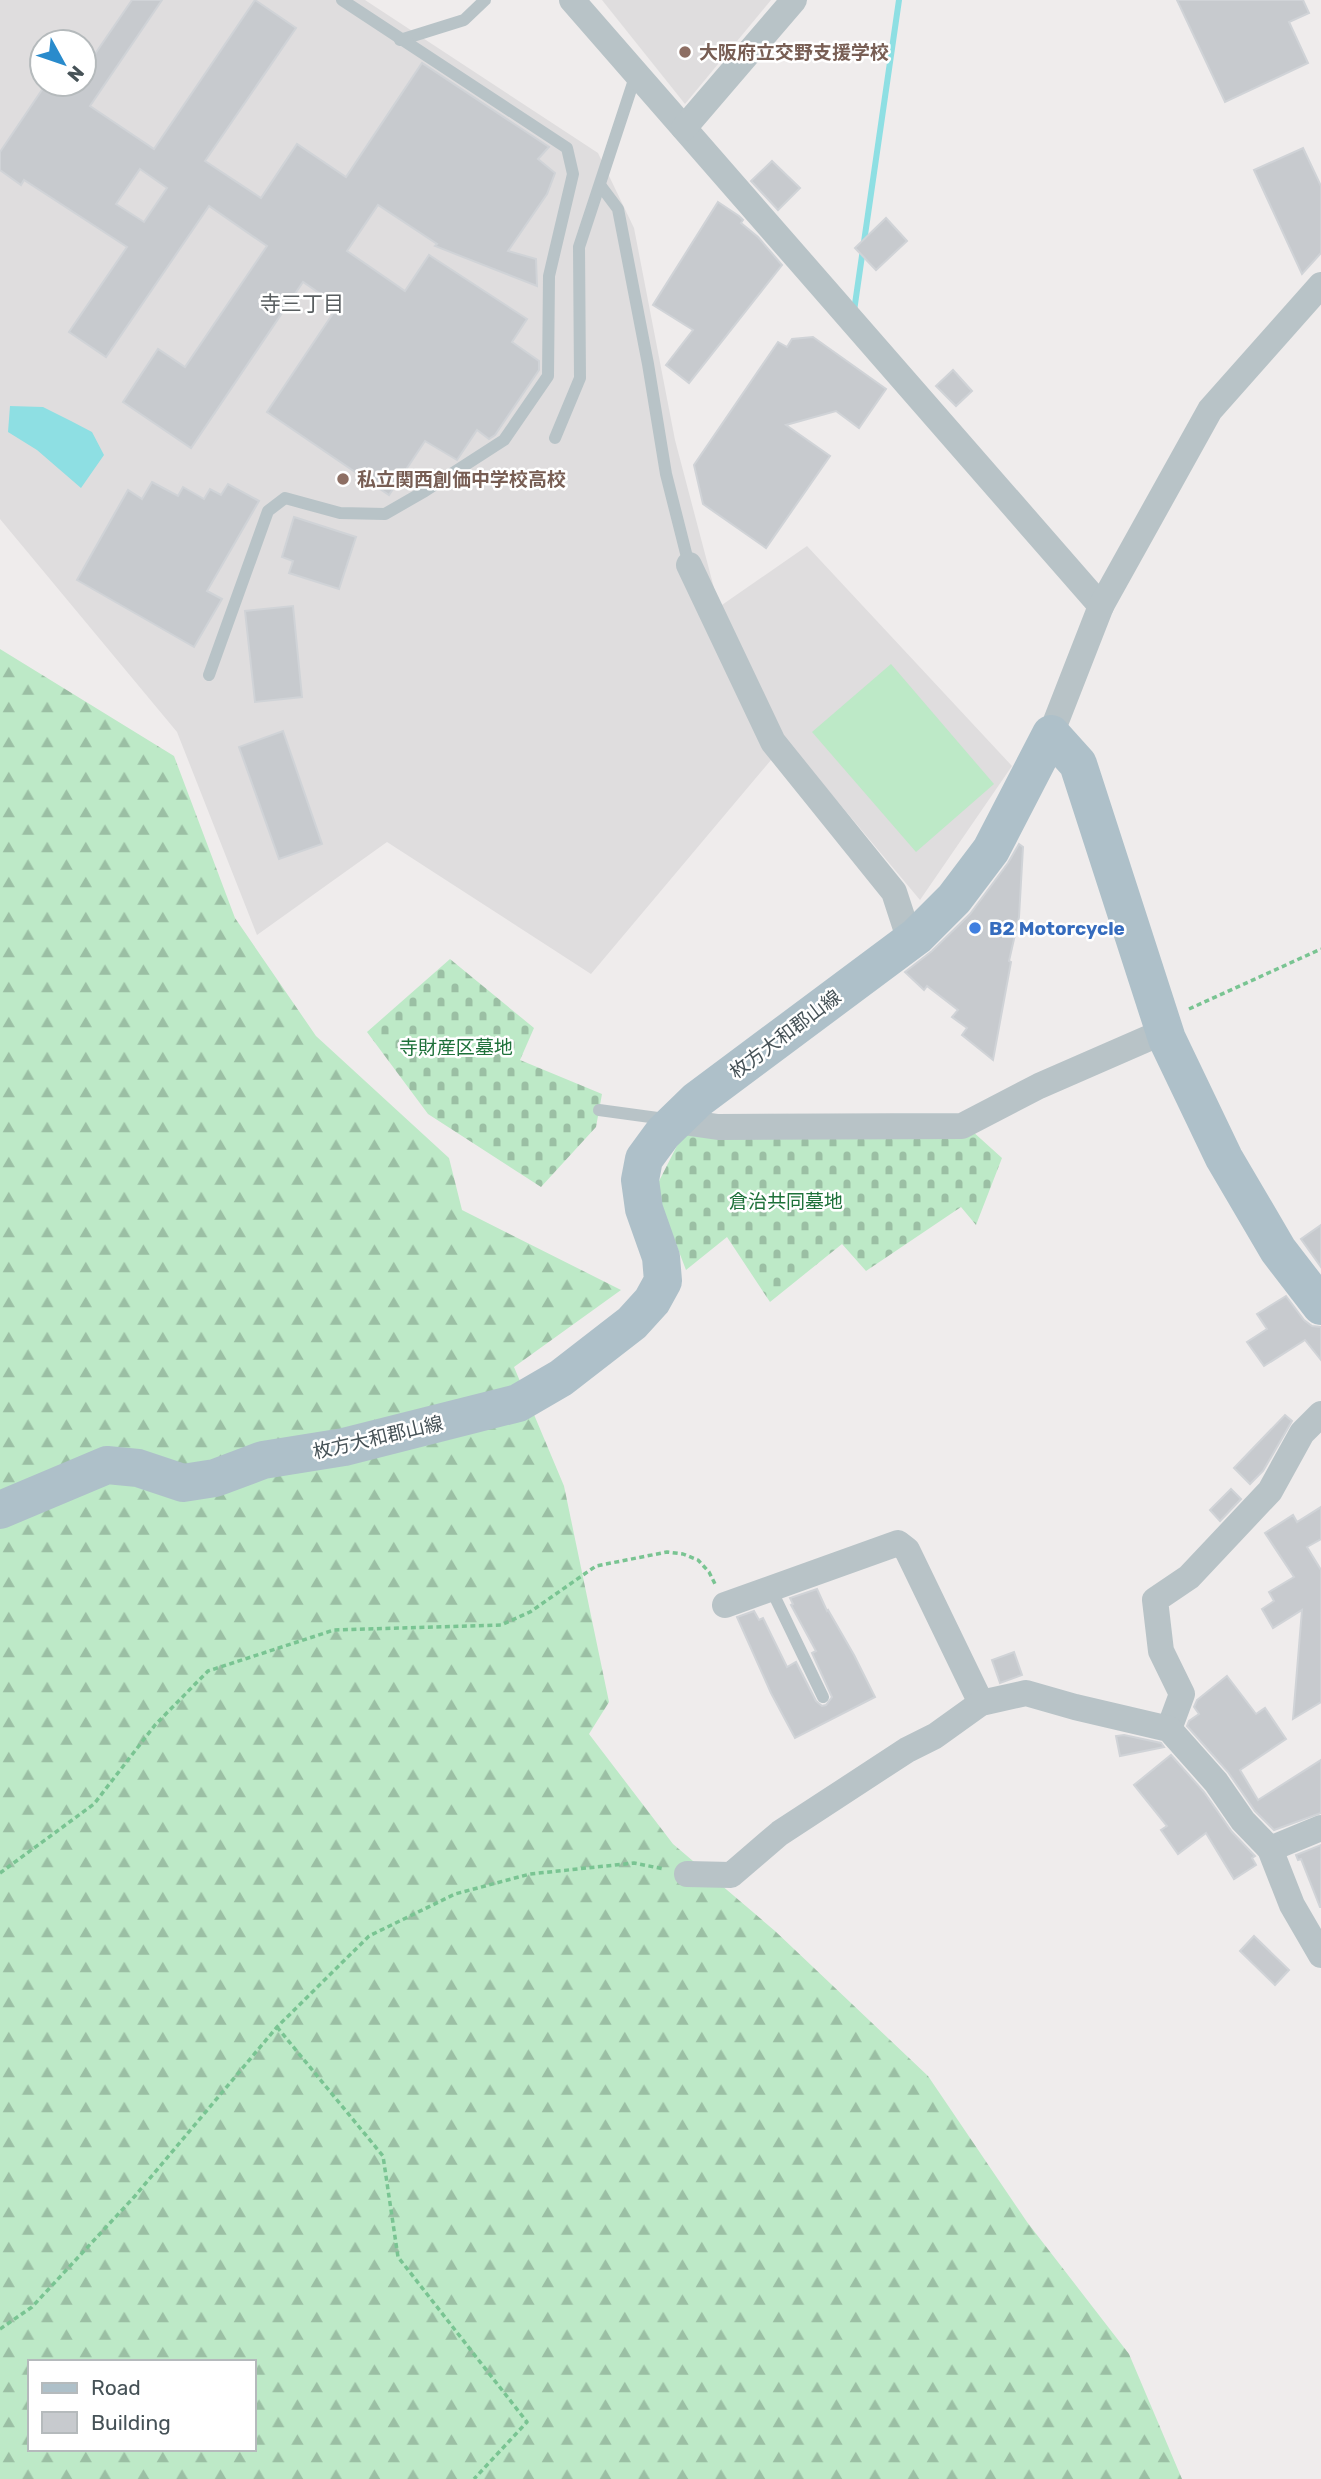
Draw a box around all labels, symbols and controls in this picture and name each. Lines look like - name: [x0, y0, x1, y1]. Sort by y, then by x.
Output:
- north arrow: [28, 28, 98, 98]
- place label: 大阪府立交野支援学校: [699, 41, 889, 64]
- marker: 大阪府立交野支援学校: [677, 44, 693, 60]
- text: N: [62, 61, 89, 86]
- district label: 寺三丁目: [260, 291, 344, 316]
- place label: 私立関西創価中学校高校: [357, 468, 566, 491]
- marker: 私立関西創価中学校高校: [335, 471, 351, 487]
- place label: B2 Motorcycle: [989, 917, 1125, 940]
- marker: B2 Motorcycle: [967, 920, 983, 936]
- street label: 枚方大和郡山線: [725, 985, 845, 1084]
- park label: 寺財産区墓地: [399, 1036, 513, 1059]
- park label: 倉治共同墓地: [729, 1190, 843, 1213]
- street label: 枚方大和郡山線: [311, 1411, 446, 1464]
- legend: [28, 2360, 256, 2451]
- text: Road: [91, 2375, 141, 2400]
- text: Building: [91, 2410, 171, 2435]

